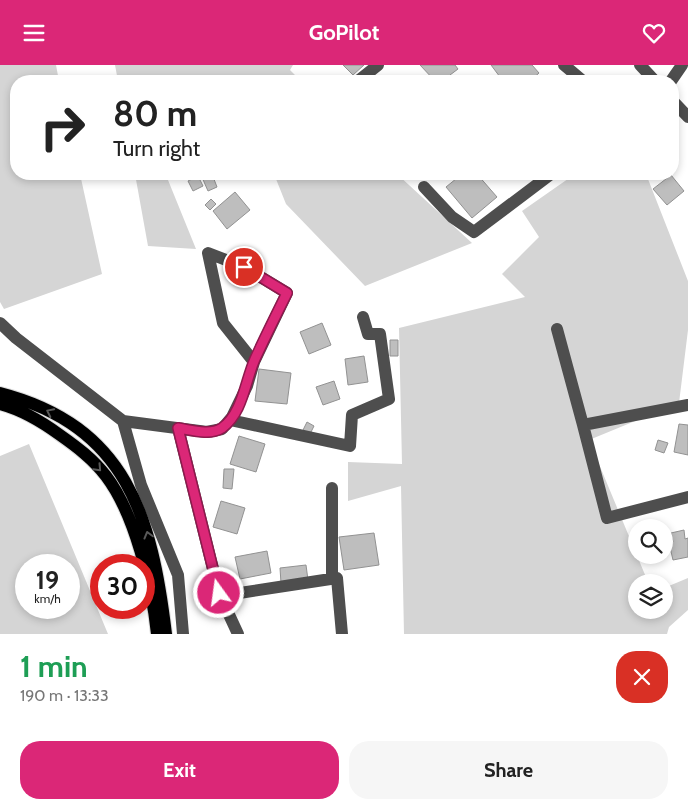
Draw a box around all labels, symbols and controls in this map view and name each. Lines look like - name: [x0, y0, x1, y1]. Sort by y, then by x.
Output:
- icon: menu: [20, 19, 48, 47]
- text: GoPilot: [309, 19, 379, 46]
- icon: heart: [640, 19, 668, 47]
- text: 80 m: [113, 92, 197, 135]
- icon: right: [30, 95, 95, 160]
- text: Turn right: [113, 135, 200, 162]
- pin: [223, 246, 265, 288]
- icon: arrive: [230, 253, 258, 281]
- one-way arrow: [46, 408, 55, 418]
- one-way arrow: [92, 462, 101, 471]
- map controls: [628, 519, 673, 619]
- button: search: [628, 519, 673, 564]
- one-way arrow: [143, 530, 154, 539]
- speed limit sign: 30: [90, 554, 155, 619]
- text: 19: [36, 565, 59, 595]
- position arrow: [192, 566, 244, 618]
- button: layers: [628, 574, 673, 619]
- text: km/h: [34, 591, 61, 606]
- text: 1 min: [20, 648, 88, 685]
- button: close: [616, 651, 668, 703]
- text: 190 m · 13:33: [20, 686, 109, 705]
- button: Exit: [20, 741, 339, 799]
- button: Share: [349, 741, 668, 799]

